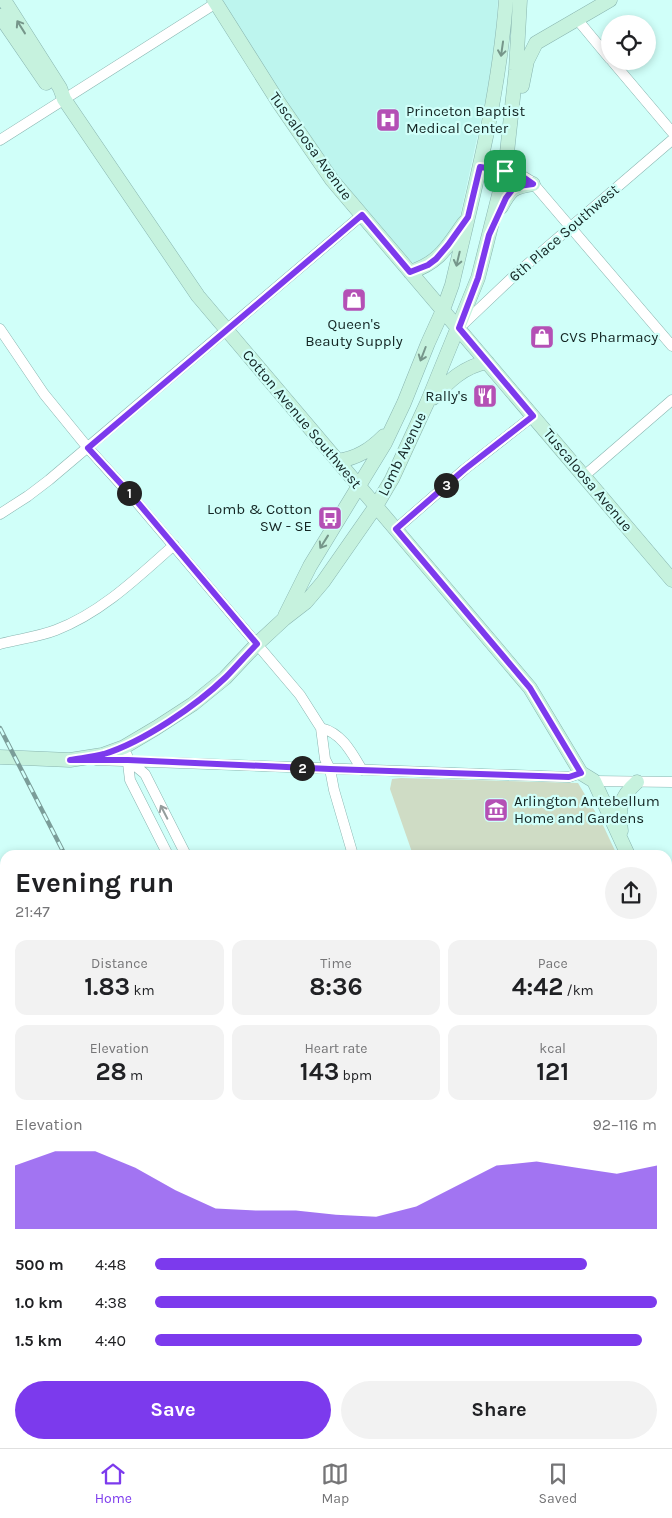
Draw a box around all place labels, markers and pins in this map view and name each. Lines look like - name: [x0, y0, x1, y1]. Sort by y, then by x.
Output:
- place label: Princeton Baptist Medical Center: [406, 102, 525, 137]
- hospital icon: Princeton Baptist Medical Center: [375, 107, 401, 133]
- pin: [484, 150, 526, 192]
- shop icon: Queen's Beauty Supply: [341, 287, 367, 313]
- place label: Queen's Beauty Supply: [305, 315, 403, 350]
- shop icon: CVS Pharmacy: [529, 324, 555, 350]
- place label: CVS Pharmacy: [560, 328, 658, 346]
- restaurant icon: Rally's: [472, 383, 498, 409]
- place label: Rally's: [425, 387, 468, 405]
- pin: 3: [434, 472, 458, 498]
- pin: 1: [116, 480, 142, 506]
- place label: Lomb & Cotton SW - SE: [207, 500, 312, 535]
- bus stop icon: Lomb & Cotton SW - SE: [317, 505, 343, 531]
- pin: 2: [290, 756, 314, 780]
- place label: Arlington Antebellum Home and Gardens: [514, 792, 660, 827]
- museum icon: Arlington Antebellum Home and Gardens: [483, 797, 509, 823]

